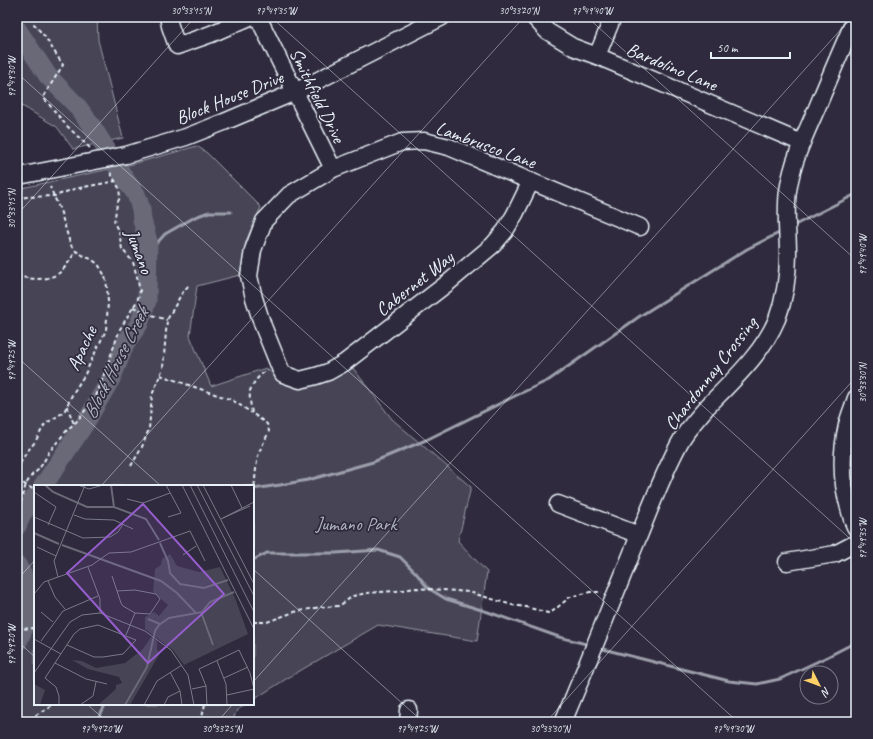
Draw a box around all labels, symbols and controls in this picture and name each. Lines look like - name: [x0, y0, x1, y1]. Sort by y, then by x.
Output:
- text: 30°33'15"N: [171, 4, 213, 17]
- text: 97°49'35"W: [256, 4, 298, 17]
- text: 30°33'20"N: [499, 4, 541, 17]
- text: 97°49'40"W: [572, 4, 614, 17]
- scale bar: [711, 34, 790, 60]
- street label: Bardolino Lane: [623, 37, 722, 97]
- text: 50 m: [717, 40, 739, 56]
- street label: Smithfield Drive: [284, 44, 351, 148]
- text: 97°49'30"W: [5, 55, 18, 97]
- street label: Block House Drive: [172, 65, 288, 130]
- street label: Lambrusco Lane: [432, 116, 541, 175]
- text: 30°33'15"N: [5, 187, 18, 229]
- street label: Jumano: [119, 225, 159, 278]
- text: 97°49'40"W: [856, 233, 869, 275]
- street label: Cabernet Way: [371, 245, 460, 322]
- water label: Block House Creek: [77, 300, 156, 423]
- street label: Chardonnay Crossing: [659, 311, 763, 435]
- street label: Apache: [61, 321, 103, 375]
- text: 97°49'25"W: [5, 339, 18, 381]
- text: 30°33'30"N: [856, 361, 869, 403]
- inset map: [34, 485, 254, 705]
- park label: Jumano Park: [315, 512, 398, 536]
- text: 97°49'35"W: [856, 517, 869, 559]
- text: 97°49'20"W: [5, 623, 18, 665]
- north arrow: [799, 665, 839, 705]
- text: N: [817, 684, 834, 701]
- text: 97°49'20"W: [81, 722, 123, 735]
- text: 30°33'25"N: [202, 722, 244, 735]
- text: 97°49'25"W: [397, 722, 439, 735]
- text: 30°33'30"N: [530, 722, 572, 735]
- text: 97°49'30"W: [713, 722, 755, 735]

